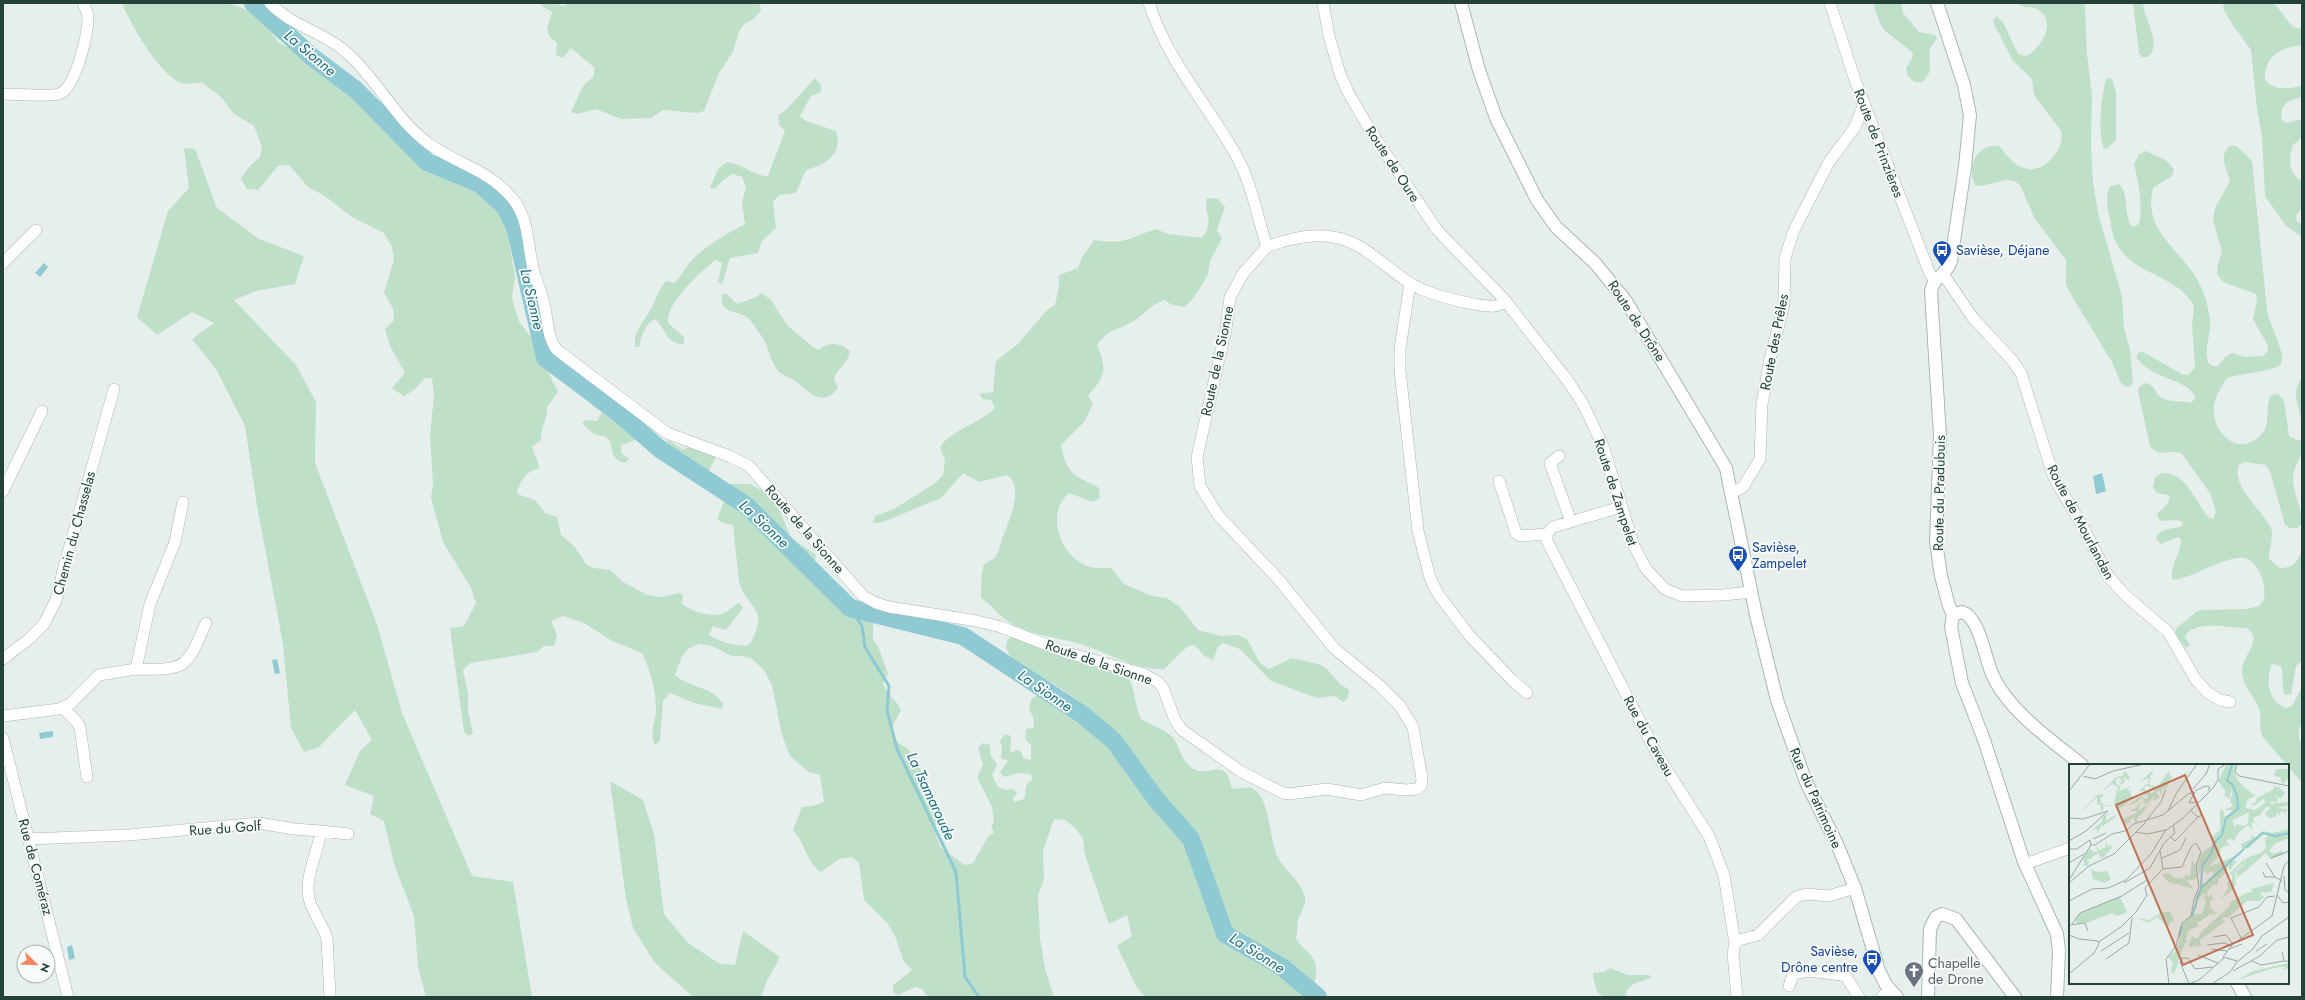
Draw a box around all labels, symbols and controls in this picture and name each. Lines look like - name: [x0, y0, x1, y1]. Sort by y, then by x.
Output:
- water label: La Sionne: [279, 25, 341, 82]
- street label: Route de Prinzières: [1849, 86, 1909, 201]
- street label: Route de Oure: [1361, 122, 1425, 206]
- bus stop icon: Savièse, Déjane: [1931, 239, 1953, 267]
- place label: Savièse, Déjane: [1956, 240, 2050, 260]
- water label: La Sionne: [514, 266, 550, 332]
- street label: Route de Drône: [1603, 276, 1671, 366]
- street label: Route des Prêles: [1755, 292, 1793, 392]
- street label: Route de la Sionne: [1196, 304, 1238, 418]
- street label: Route du Pradubuis: [1928, 434, 1950, 551]
- street label: Route de Zampelet: [1589, 436, 1643, 549]
- street label: Route de Mourlandan: [2042, 461, 2120, 583]
- street label: Chemin du Chasselas: [48, 468, 100, 597]
- street label: Route de la Sionne: [761, 480, 849, 578]
- water label: La Sionne: [734, 495, 794, 553]
- place label: Savièse, Zampelet: [1752, 537, 1807, 573]
- bus stop icon: Savièse, Zampelet: [1727, 544, 1749, 572]
- street label: Route de la Sionne: [1043, 634, 1155, 690]
- water label: La Sionne: [1013, 665, 1077, 718]
- street label: Rue du Caveau: [1619, 692, 1679, 780]
- street label: Rue du Patrimoine: [1785, 744, 1847, 852]
- water label: La Tsamaroude: [901, 748, 961, 844]
- inset map: [2069, 764, 2289, 984]
- street label: Rue du Golf: [188, 815, 263, 840]
- street label: Rue de Coméraz: [13, 816, 59, 918]
- water label: La Sionne: [1225, 927, 1289, 979]
- place label: Savièse, Drône centre: [1781, 941, 1858, 977]
- north arrow: [16, 944, 56, 984]
- bus stop icon: Savièse, Drône centre: [1861, 948, 1883, 976]
- place label: Chapelle de Drone: [1928, 953, 1984, 989]
- church icon: Chapelle de Drone: [1903, 960, 1925, 988]
- text: N: [36, 961, 54, 975]

